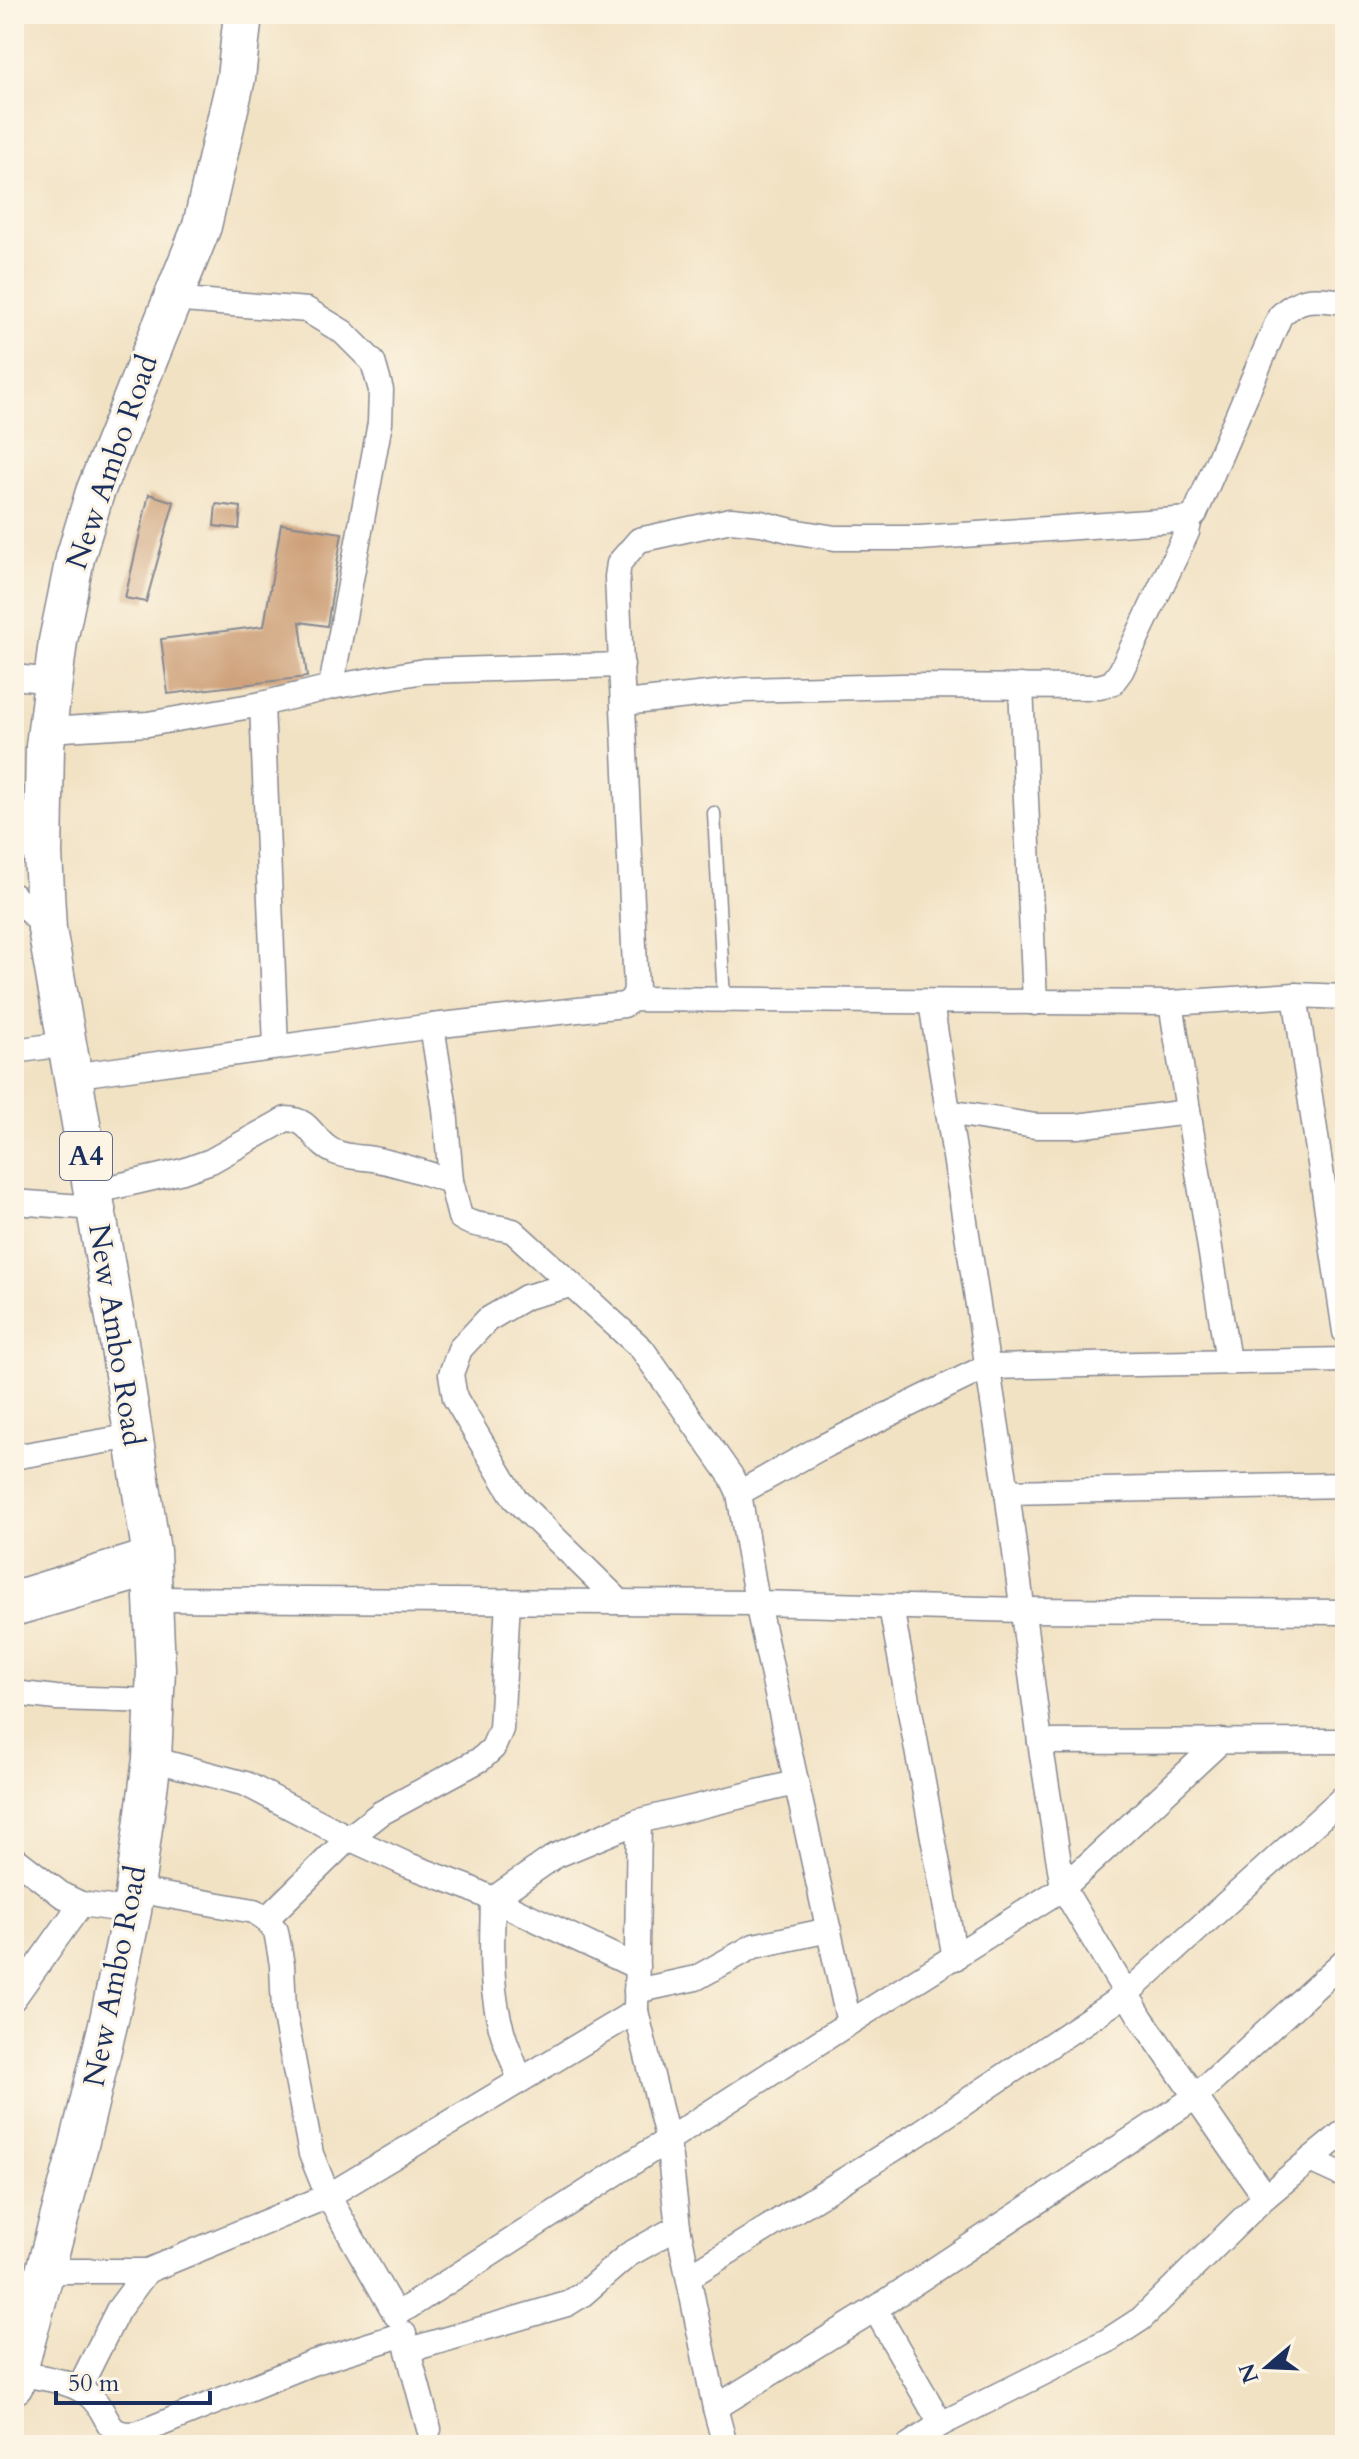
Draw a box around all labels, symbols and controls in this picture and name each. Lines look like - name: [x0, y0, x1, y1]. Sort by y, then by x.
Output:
- street label: New Ambo Road: [56, 349, 168, 575]
- road number: A4: [60, 1132, 112, 1180]
- street label: New Ambo Road: [78, 1221, 154, 1449]
- street label: New Ambo Road: [73, 1862, 157, 2090]
- north arrow: [1227, 2327, 1307, 2407]
- scale bar: [56, 2355, 210, 2405]
- text: N: [1232, 2359, 1266, 2387]
- text: 50 m: [68, 2367, 120, 2400]

